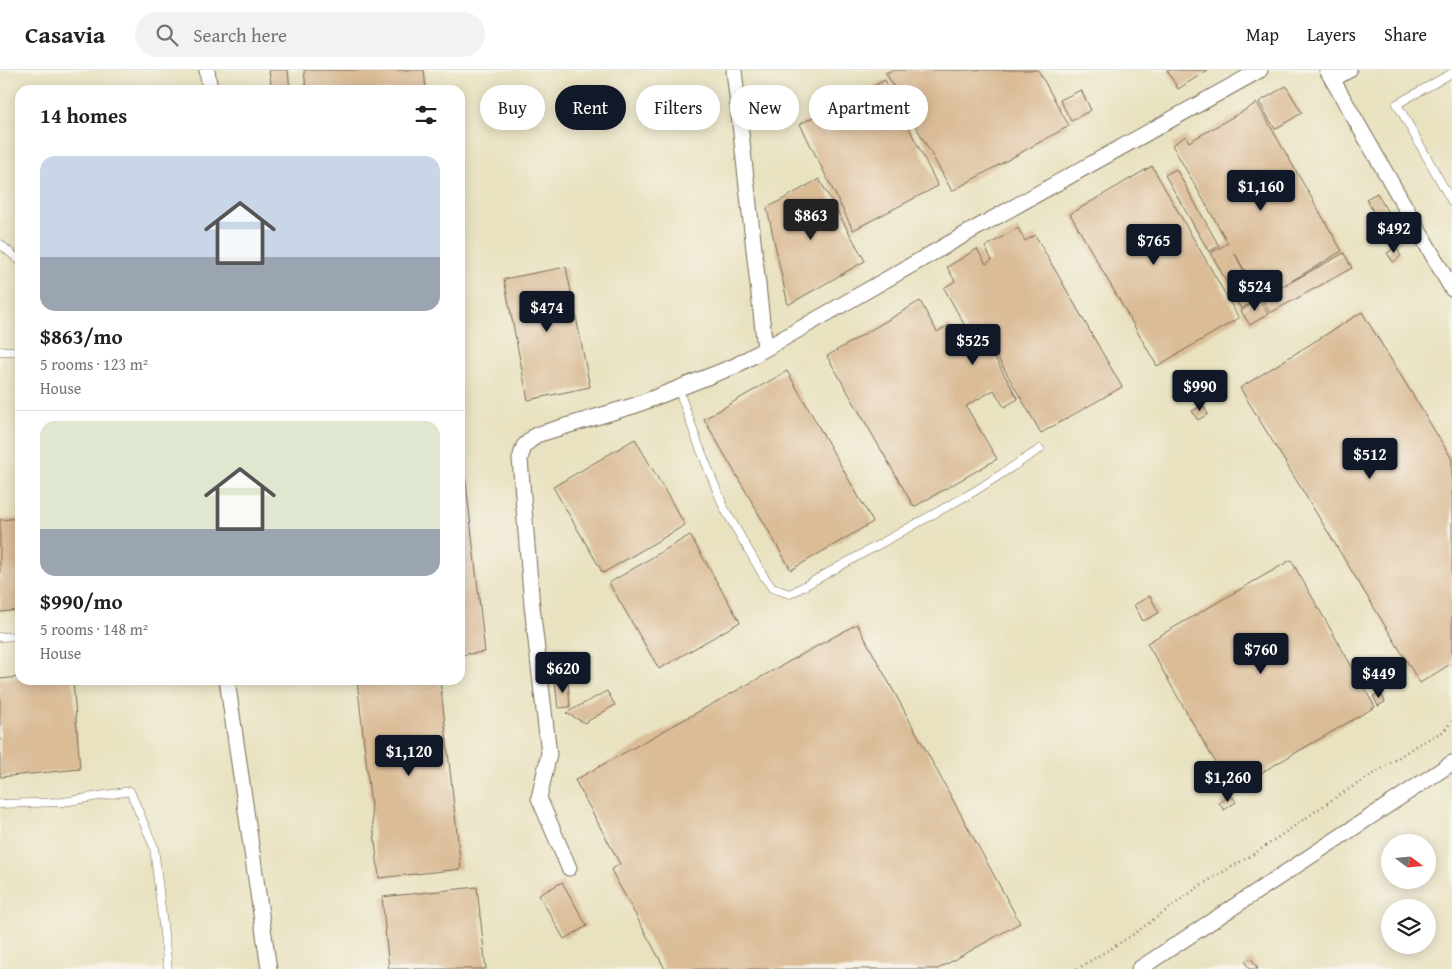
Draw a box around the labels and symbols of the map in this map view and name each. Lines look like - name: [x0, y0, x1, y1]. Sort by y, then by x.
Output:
- pin: $1,160: [1220, 170, 1302, 212]
- pin: $863: [781, 198, 841, 241]
- pin: $492: [1364, 212, 1424, 254]
- pin: $765: [1124, 224, 1184, 266]
- pin: $524: [1225, 270, 1285, 312]
- pin: $474: [517, 290, 577, 333]
- pin: $525: [943, 324, 1003, 366]
- pin: $990: [1170, 370, 1230, 412]
- pin: $512: [1340, 438, 1400, 480]
- pin: $760: [1231, 632, 1291, 675]
- pin: $620: [533, 652, 593, 694]
- pin: $449: [1349, 656, 1409, 699]
- pin: $1,120: [368, 734, 450, 777]
- pin: $1,260: [1187, 760, 1269, 803]
- north arrow: [1381, 834, 1436, 889]

